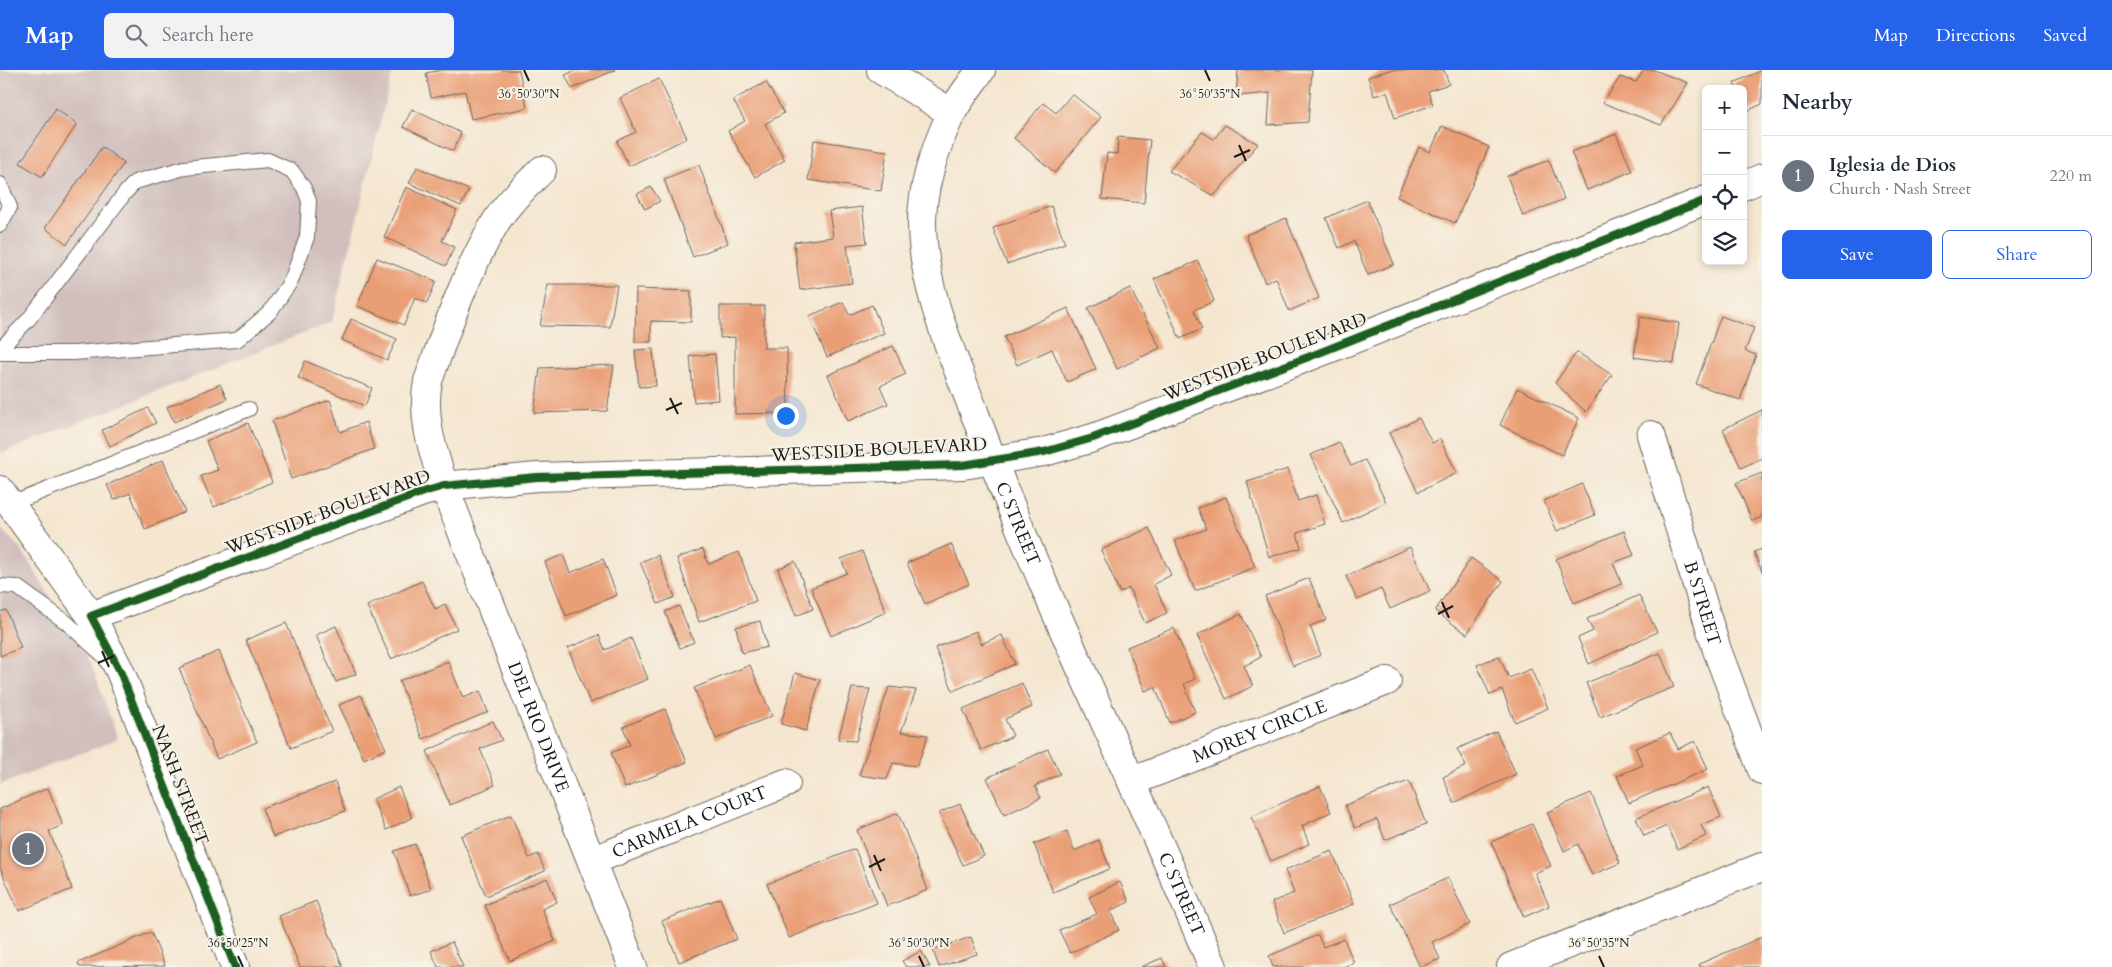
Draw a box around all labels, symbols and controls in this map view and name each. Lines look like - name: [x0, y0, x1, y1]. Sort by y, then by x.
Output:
- search box: [104, 13, 454, 58]
- text: Map: [25, 19, 74, 52]
- icon: search: [122, 21, 150, 49]
- text: Search here: [162, 22, 254, 48]
- text: Map: [1874, 23, 1908, 48]
- text: Directions: [1936, 23, 2015, 48]
- text: Saved: [2043, 23, 2087, 48]
- map controls: [1702, 85, 1747, 265]
- button: +: [1702, 85, 1747, 130]
- text: 36°50'30"N: [499, 86, 560, 102]
- text: 36°50'35"N: [1180, 86, 1241, 102]
- text: Nearby: [1782, 88, 1853, 117]
- button: −: [1702, 130, 1747, 175]
- text: Iglesia de Dios: [1829, 152, 1956, 178]
- text: 1: [1794, 165, 1802, 187]
- text: 220 m: [2050, 165, 2092, 187]
- button: locate: [1702, 175, 1747, 220]
- text: Church · Nash Street: [1829, 178, 1971, 200]
- button: layers: [1702, 220, 1747, 265]
- button: Save: [1782, 230, 1932, 279]
- button: Share: [1942, 230, 2092, 279]
- street label: WESTSIDE BOULEVARD: [1158, 307, 1371, 408]
- your location: [773, 403, 799, 429]
- street label: WESTSIDE BOULEVARD: [769, 432, 988, 468]
- street label: WESTSIDE BOULEVARD: [221, 463, 434, 561]
- street label: C STREET: [990, 478, 1047, 569]
- street label: B STREET: [1678, 558, 1727, 649]
- street label: DEL RIO DRIVE: [502, 658, 576, 796]
- street label: MOREY CIRCLE: [1189, 693, 1330, 769]
- street label: NASH STREET: [146, 721, 214, 849]
- street label: CARMELA COURT: [608, 779, 771, 864]
- pin: 1: [12, 830, 44, 868]
- street label: C STREET: [1152, 848, 1211, 940]
- text: 36°50'25"N: [208, 935, 269, 951]
- text: 36°50'30"N: [889, 935, 950, 951]
- text: 36°50'35"N: [1569, 935, 1630, 951]

